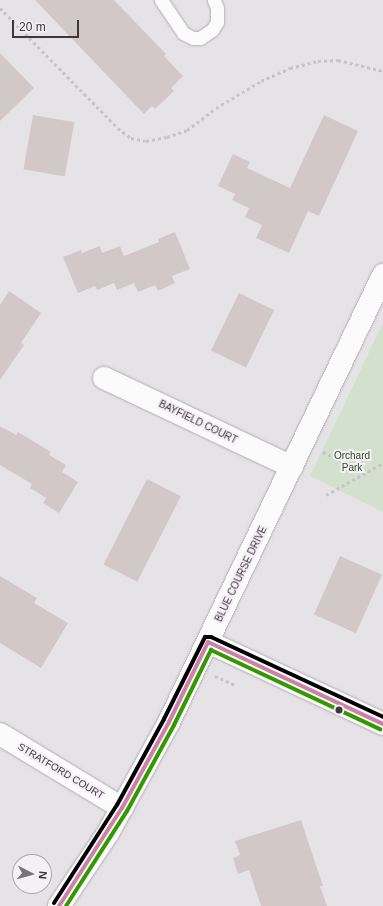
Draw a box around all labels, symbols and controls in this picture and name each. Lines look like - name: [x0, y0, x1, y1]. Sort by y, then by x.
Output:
- scale bar: [14, 12, 81, 38]
- text: 20 m: [19, 20, 46, 34]
- street label: BAYFIELD COURT: [157, 398, 239, 446]
- park label: Orchard Park: [334, 449, 370, 472]
- street label: BLUE COURSE DRIVE: [213, 524, 269, 624]
- unlabelled marker: [334, 705, 344, 715]
- street label: STRATFORD COURT: [16, 740, 106, 802]
- north arrow: [12, 854, 52, 894]
- text: N: [37, 871, 49, 880]

